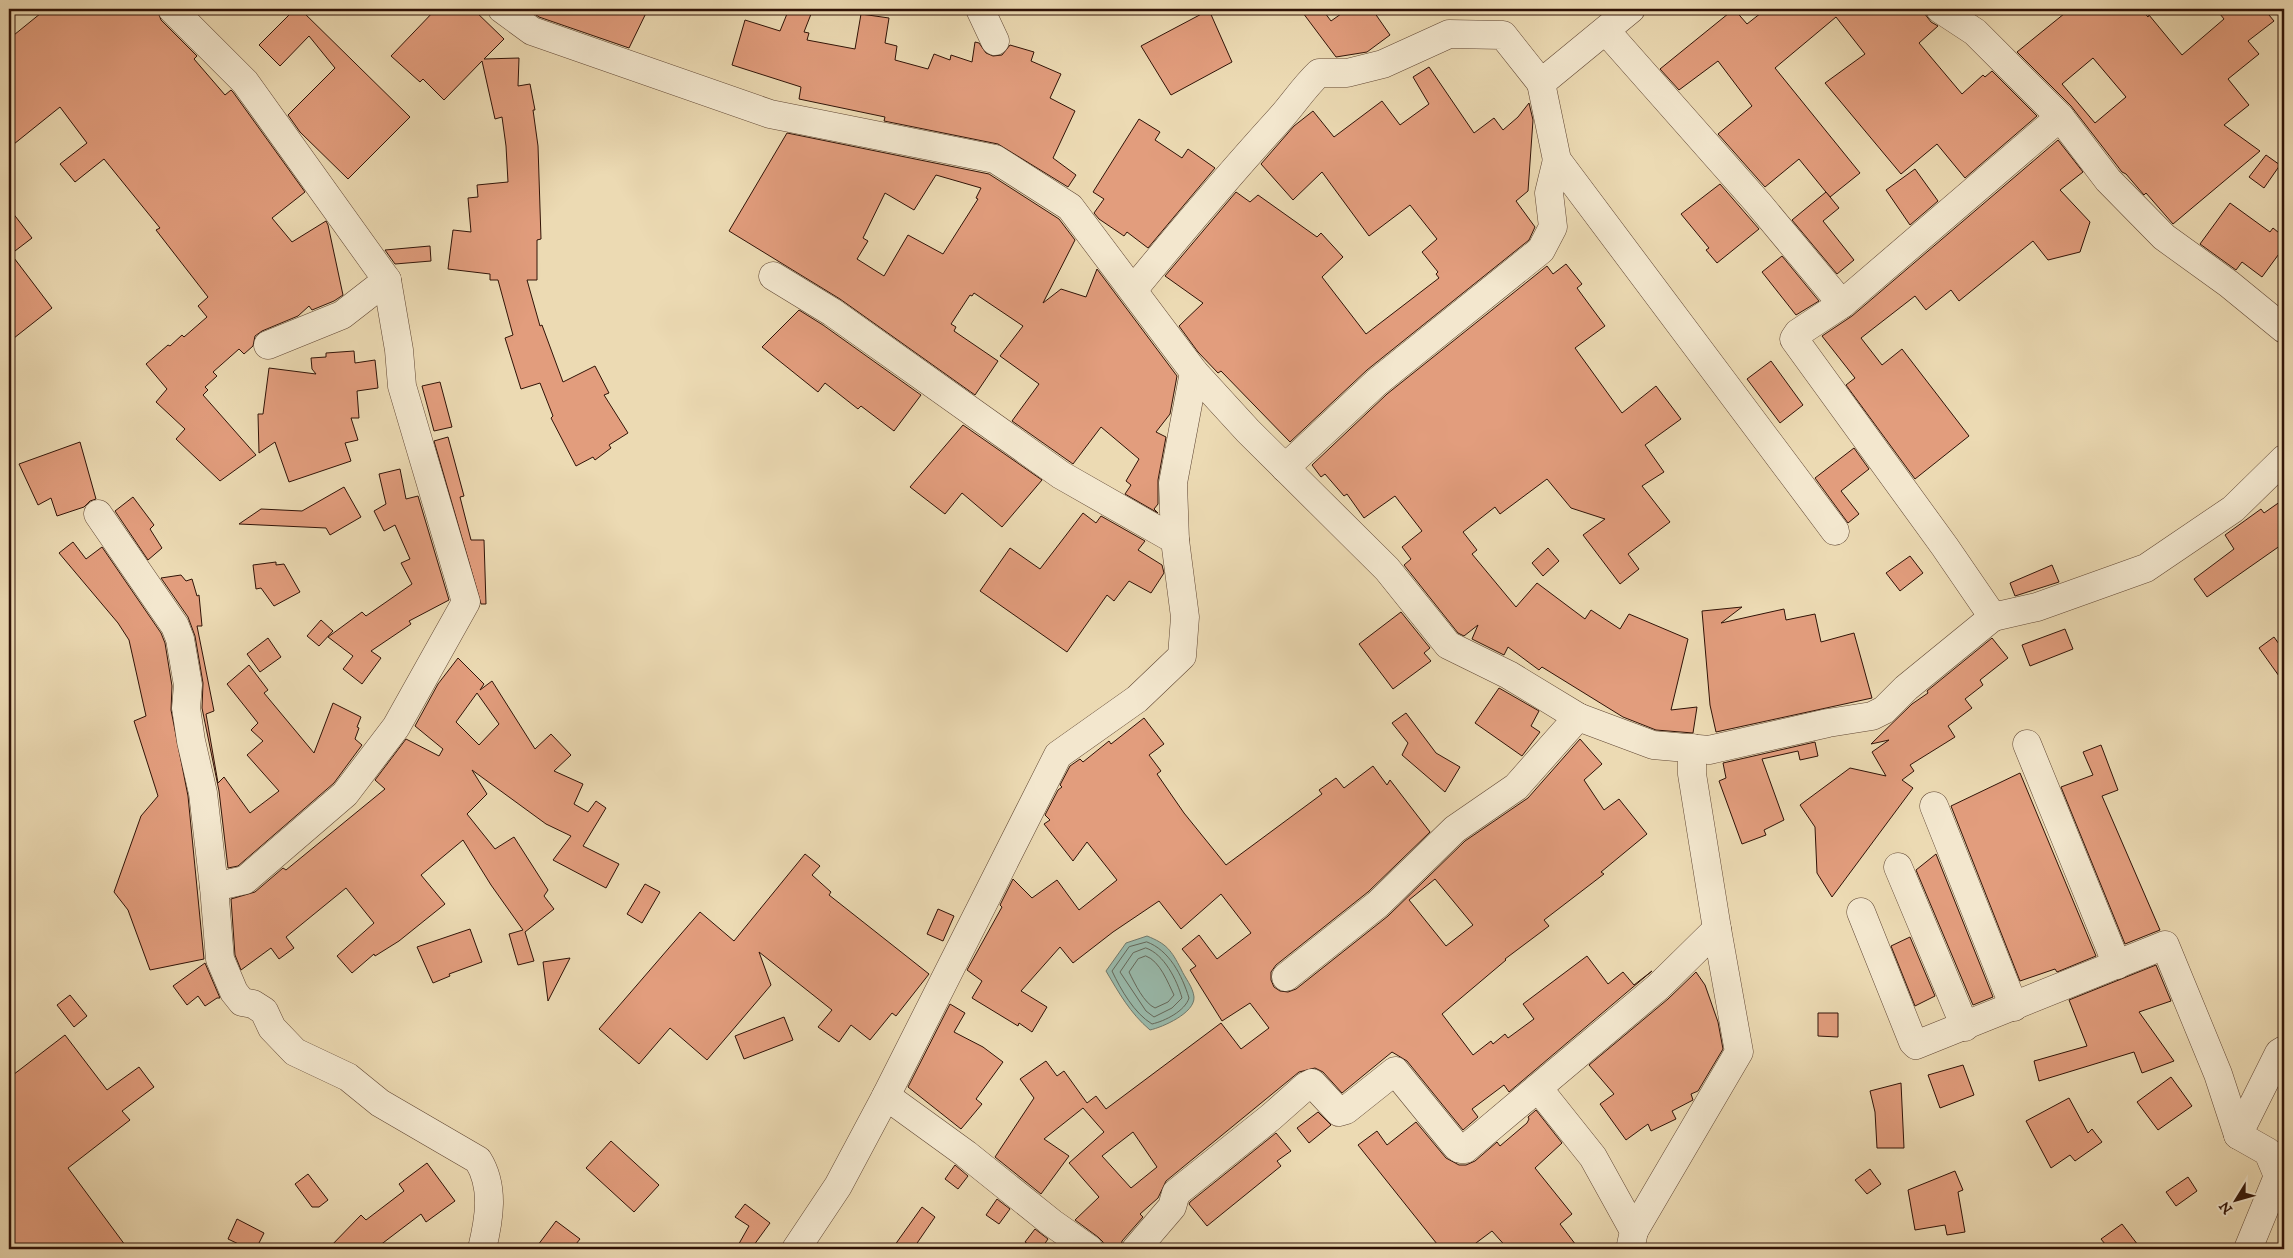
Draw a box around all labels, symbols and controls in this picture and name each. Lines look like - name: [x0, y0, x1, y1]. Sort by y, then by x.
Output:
- north arrow: [2210, 1176, 2260, 1226]
- text: N: [2215, 1197, 2237, 1217]

